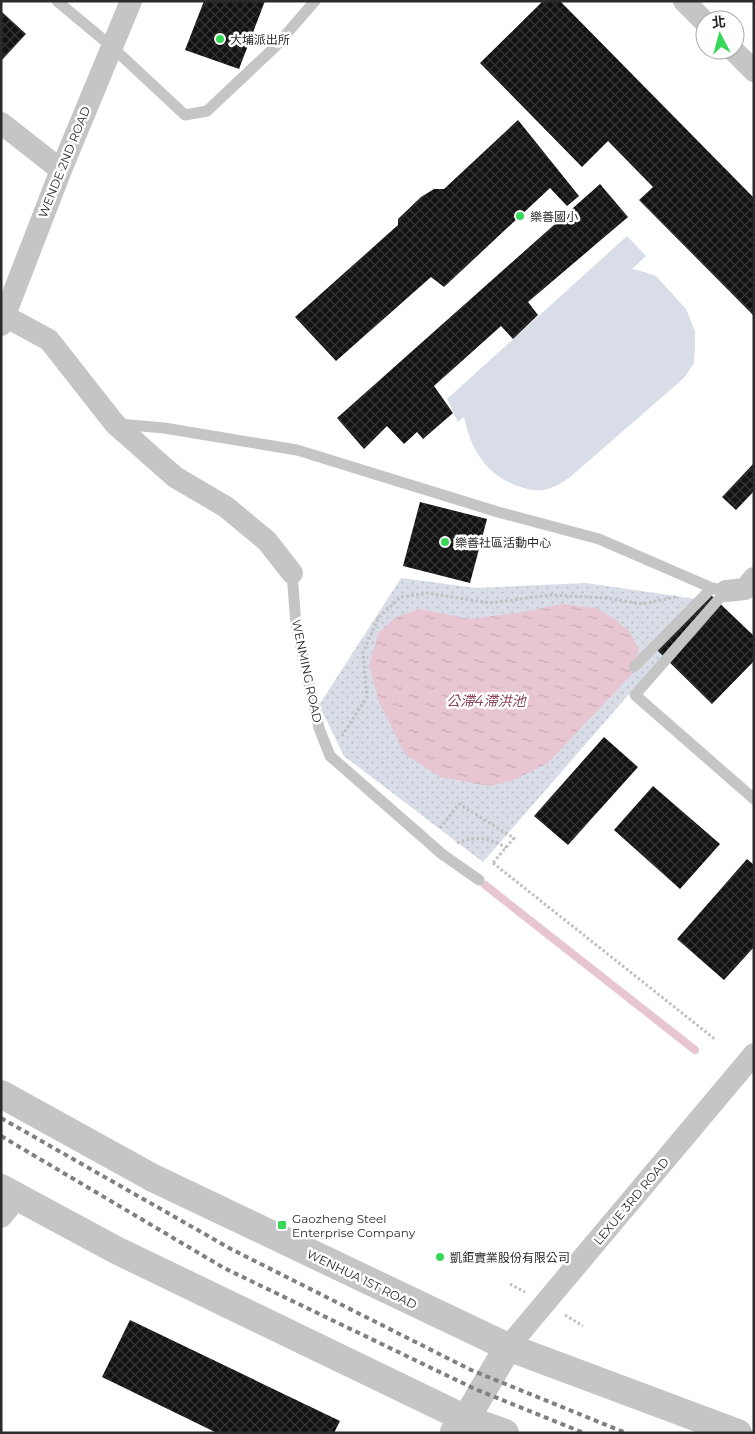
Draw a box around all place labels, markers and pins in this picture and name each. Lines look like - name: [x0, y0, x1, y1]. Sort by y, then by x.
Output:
- place label: 大埔派出所: [230, 32, 290, 47]
- marker: 大埔派出所: [214, 33, 226, 45]
- place label: 樂善國小: [530, 209, 578, 224]
- marker: 樂善國小: [514, 210, 526, 222]
- place label: 樂善社區活動中心: [455, 535, 551, 550]
- marker: 樂善社區活動中心: [439, 536, 451, 548]
- place label: Gaozheng Steel Enterprise Company: [292, 1211, 416, 1240]
- marker: Gaozheng Steel Enterprise Company: [276, 1219, 288, 1231]
- place label: 凱鉅實業股份有限公司: [450, 1250, 570, 1265]
- marker: 凱鉅實業股份有限公司: [434, 1251, 446, 1263]

